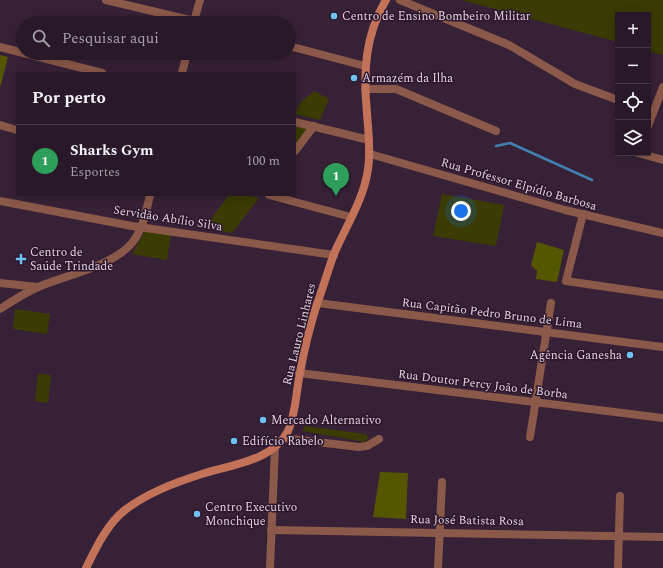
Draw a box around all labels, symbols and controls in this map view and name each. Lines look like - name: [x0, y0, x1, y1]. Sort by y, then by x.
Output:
- place label: Centro de Ensino Bombeiro Militar: [342, 7, 531, 26]
- marker: Centro de Ensino Bombeiro Militar: [329, 11, 339, 21]
- map controls: [615, 12, 651, 156]
- button: +: [615, 12, 651, 48]
- search box: [16, 16, 296, 60]
- icon: search: [30, 27, 52, 49]
- text: Pesquisar aqui: [62, 27, 159, 50]
- button: −: [615, 48, 651, 84]
- place label: Armazém da Ilha: [362, 69, 453, 88]
- marker: Armazém da Ilha: [349, 73, 359, 83]
- button: locate: [615, 84, 651, 120]
- text: Por perto: [32, 85, 106, 111]
- button: layers: [615, 120, 651, 156]
- text: Sharks Gym: [70, 139, 154, 162]
- text: 1: [41, 151, 49, 171]
- text: 100 m: [246, 151, 280, 171]
- street label: Rua Professor Elpídio Barbosa: [439, 153, 599, 216]
- text: Esportes: [70, 162, 120, 182]
- pin: 1: [323, 163, 349, 196]
- street label: Servidão Abílio Silva: [112, 201, 224, 237]
- your location: [451, 201, 471, 221]
- place label: Centro de Saúde Trindade: [30, 243, 113, 276]
- marker: Centro de Saúde Trindade: [15, 253, 27, 265]
- street label: Rua Lauro Linhares: [278, 281, 321, 387]
- street label: Rua Capitão Pedro Bruno de Lima: [401, 293, 583, 334]
- place label: Agência Ganesha: [530, 346, 622, 365]
- marker: Agência Ganesha: [625, 350, 635, 360]
- street label: Rua Doutor Percy João de Borba: [397, 365, 569, 404]
- place label: Mercado Alternativo: [271, 411, 381, 430]
- marker: Mercado Alternativo: [258, 415, 268, 425]
- place label: Edifício Rabelo: [242, 432, 324, 451]
- marker: Edifício Rabelo: [229, 436, 239, 446]
- place label: Centro Executivo Monchique: [205, 498, 297, 531]
- marker: Centro Executivo Monchique: [192, 509, 202, 519]
- street label: Rua José Batista Rosa: [410, 510, 524, 531]

